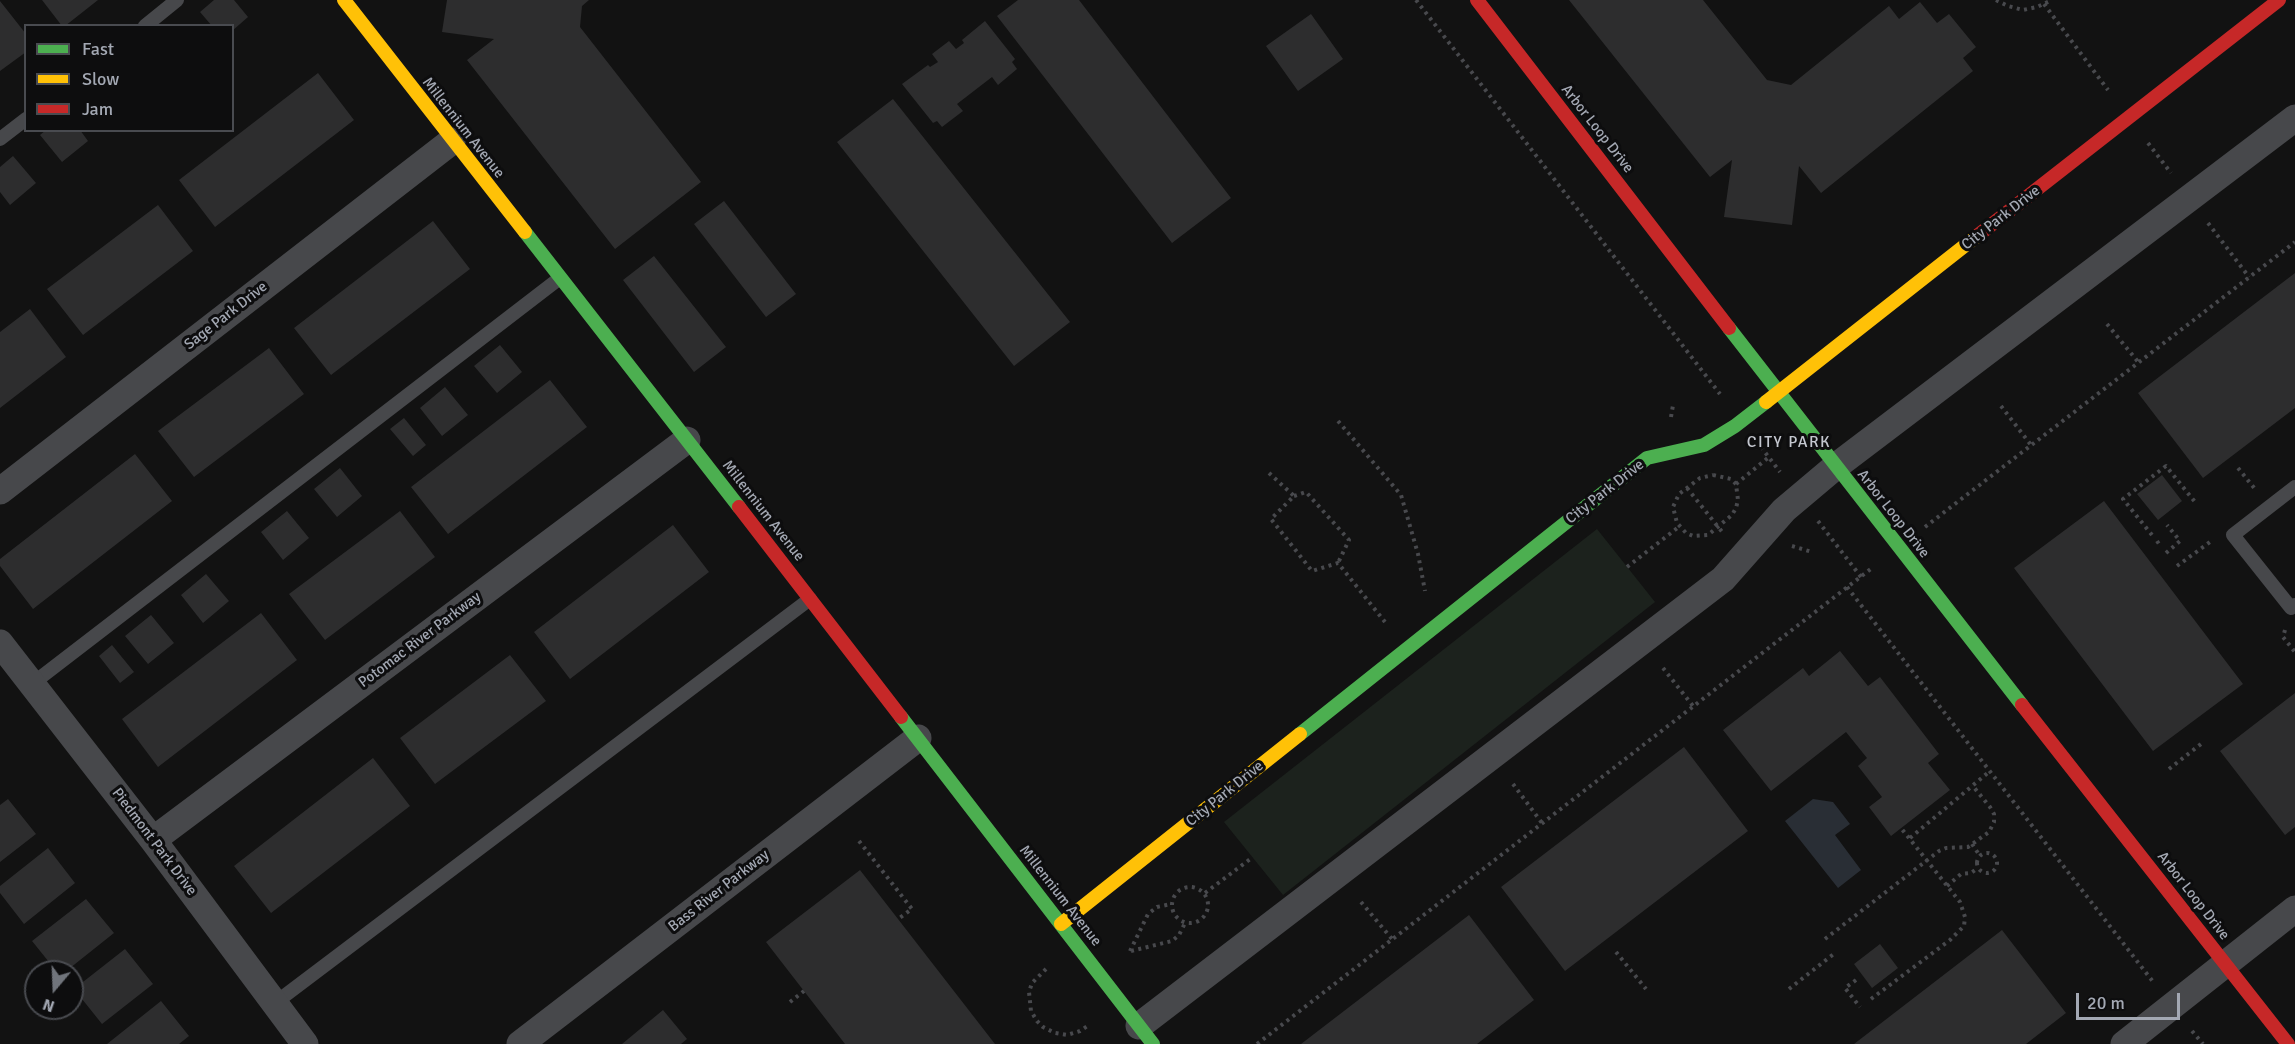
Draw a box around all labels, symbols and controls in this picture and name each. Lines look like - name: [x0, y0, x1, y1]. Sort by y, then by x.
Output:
- legend: [24, 24, 234, 132]
- text: Fast: [82, 38, 114, 60]
- text: Slow: [82, 68, 119, 90]
- street label: Millennium Avenue: [418, 74, 508, 182]
- street label: Arbor Loop Drive: [1557, 81, 1637, 177]
- text: Jam: [82, 98, 113, 120]
- street label: City Park Drive: [1958, 182, 2044, 254]
- street label: Sage Park Drive: [181, 278, 271, 354]
- district label: CITY PARK: [1747, 433, 1831, 453]
- street label: City Park Drive: [1562, 456, 1648, 528]
- street label: Millennium Avenue: [718, 457, 808, 565]
- street label: Arbor Loop Drive: [1853, 466, 1933, 562]
- street label: Potomac River Parkway: [355, 588, 485, 692]
- street label: City Park Drive: [1183, 757, 1267, 831]
- street label: Piedmont Park Drive: [108, 785, 200, 899]
- street label: Millennium Avenue: [1015, 842, 1105, 950]
- street label: Bass River Parkway: [665, 846, 773, 936]
- street label: Arbor Loop Drive: [2153, 848, 2233, 944]
- north arrow: [24, 960, 84, 1020]
- scale bar: [2079, 981, 2182, 1019]
- text: 20 m: [2087, 992, 2125, 1014]
- text: N: [40, 994, 57, 1016]

